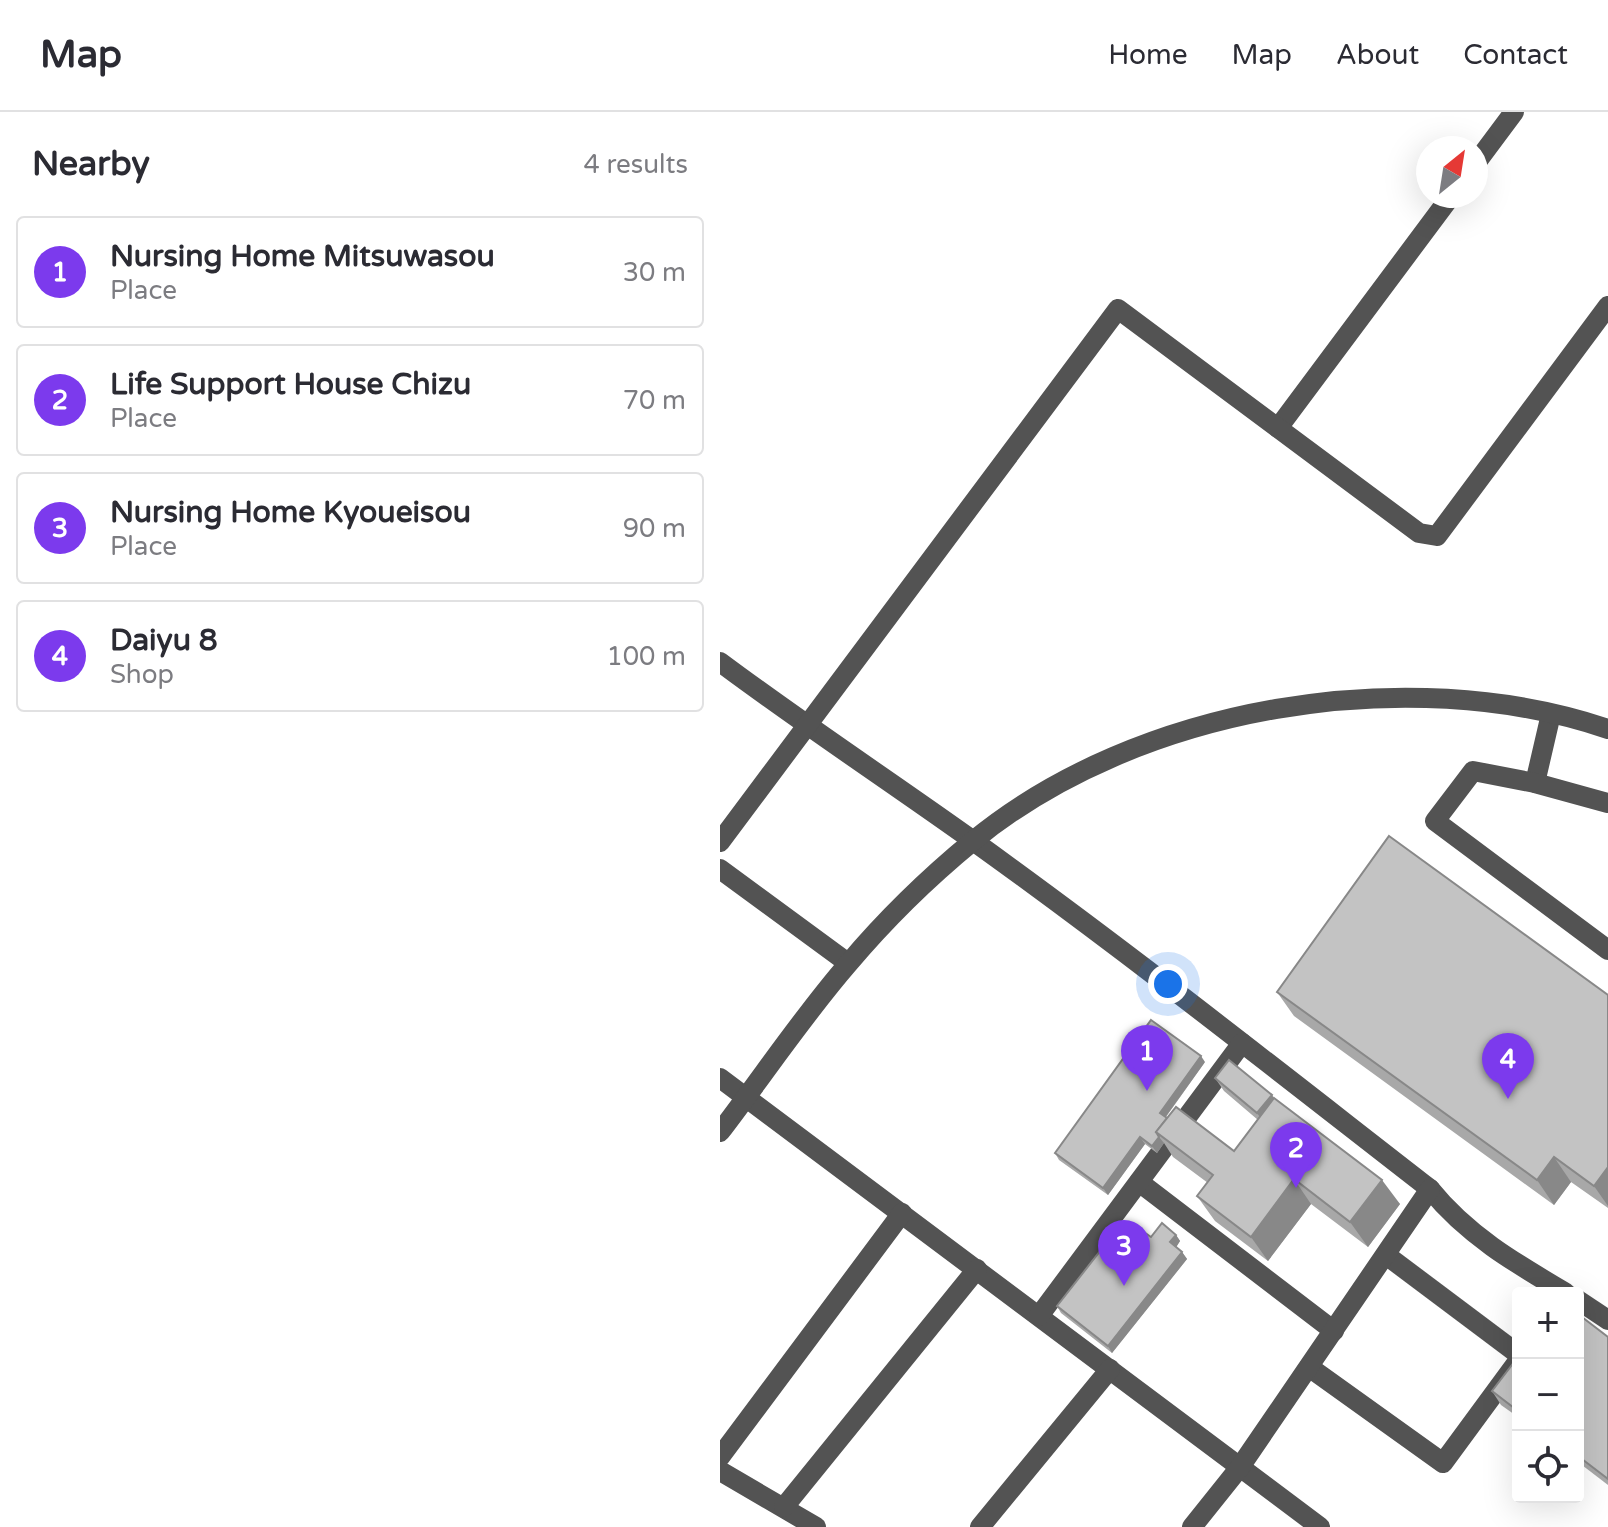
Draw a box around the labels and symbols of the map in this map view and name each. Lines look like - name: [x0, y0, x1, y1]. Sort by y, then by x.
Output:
- north arrow: [1416, 136, 1488, 208]
- your location: [1148, 964, 1188, 1004]
- pin: 1: [1121, 1025, 1173, 1091]
- pin: 4: [1482, 1033, 1534, 1099]
- pin: 2: [1270, 1122, 1322, 1188]
- pin: 3: [1098, 1220, 1150, 1286]

